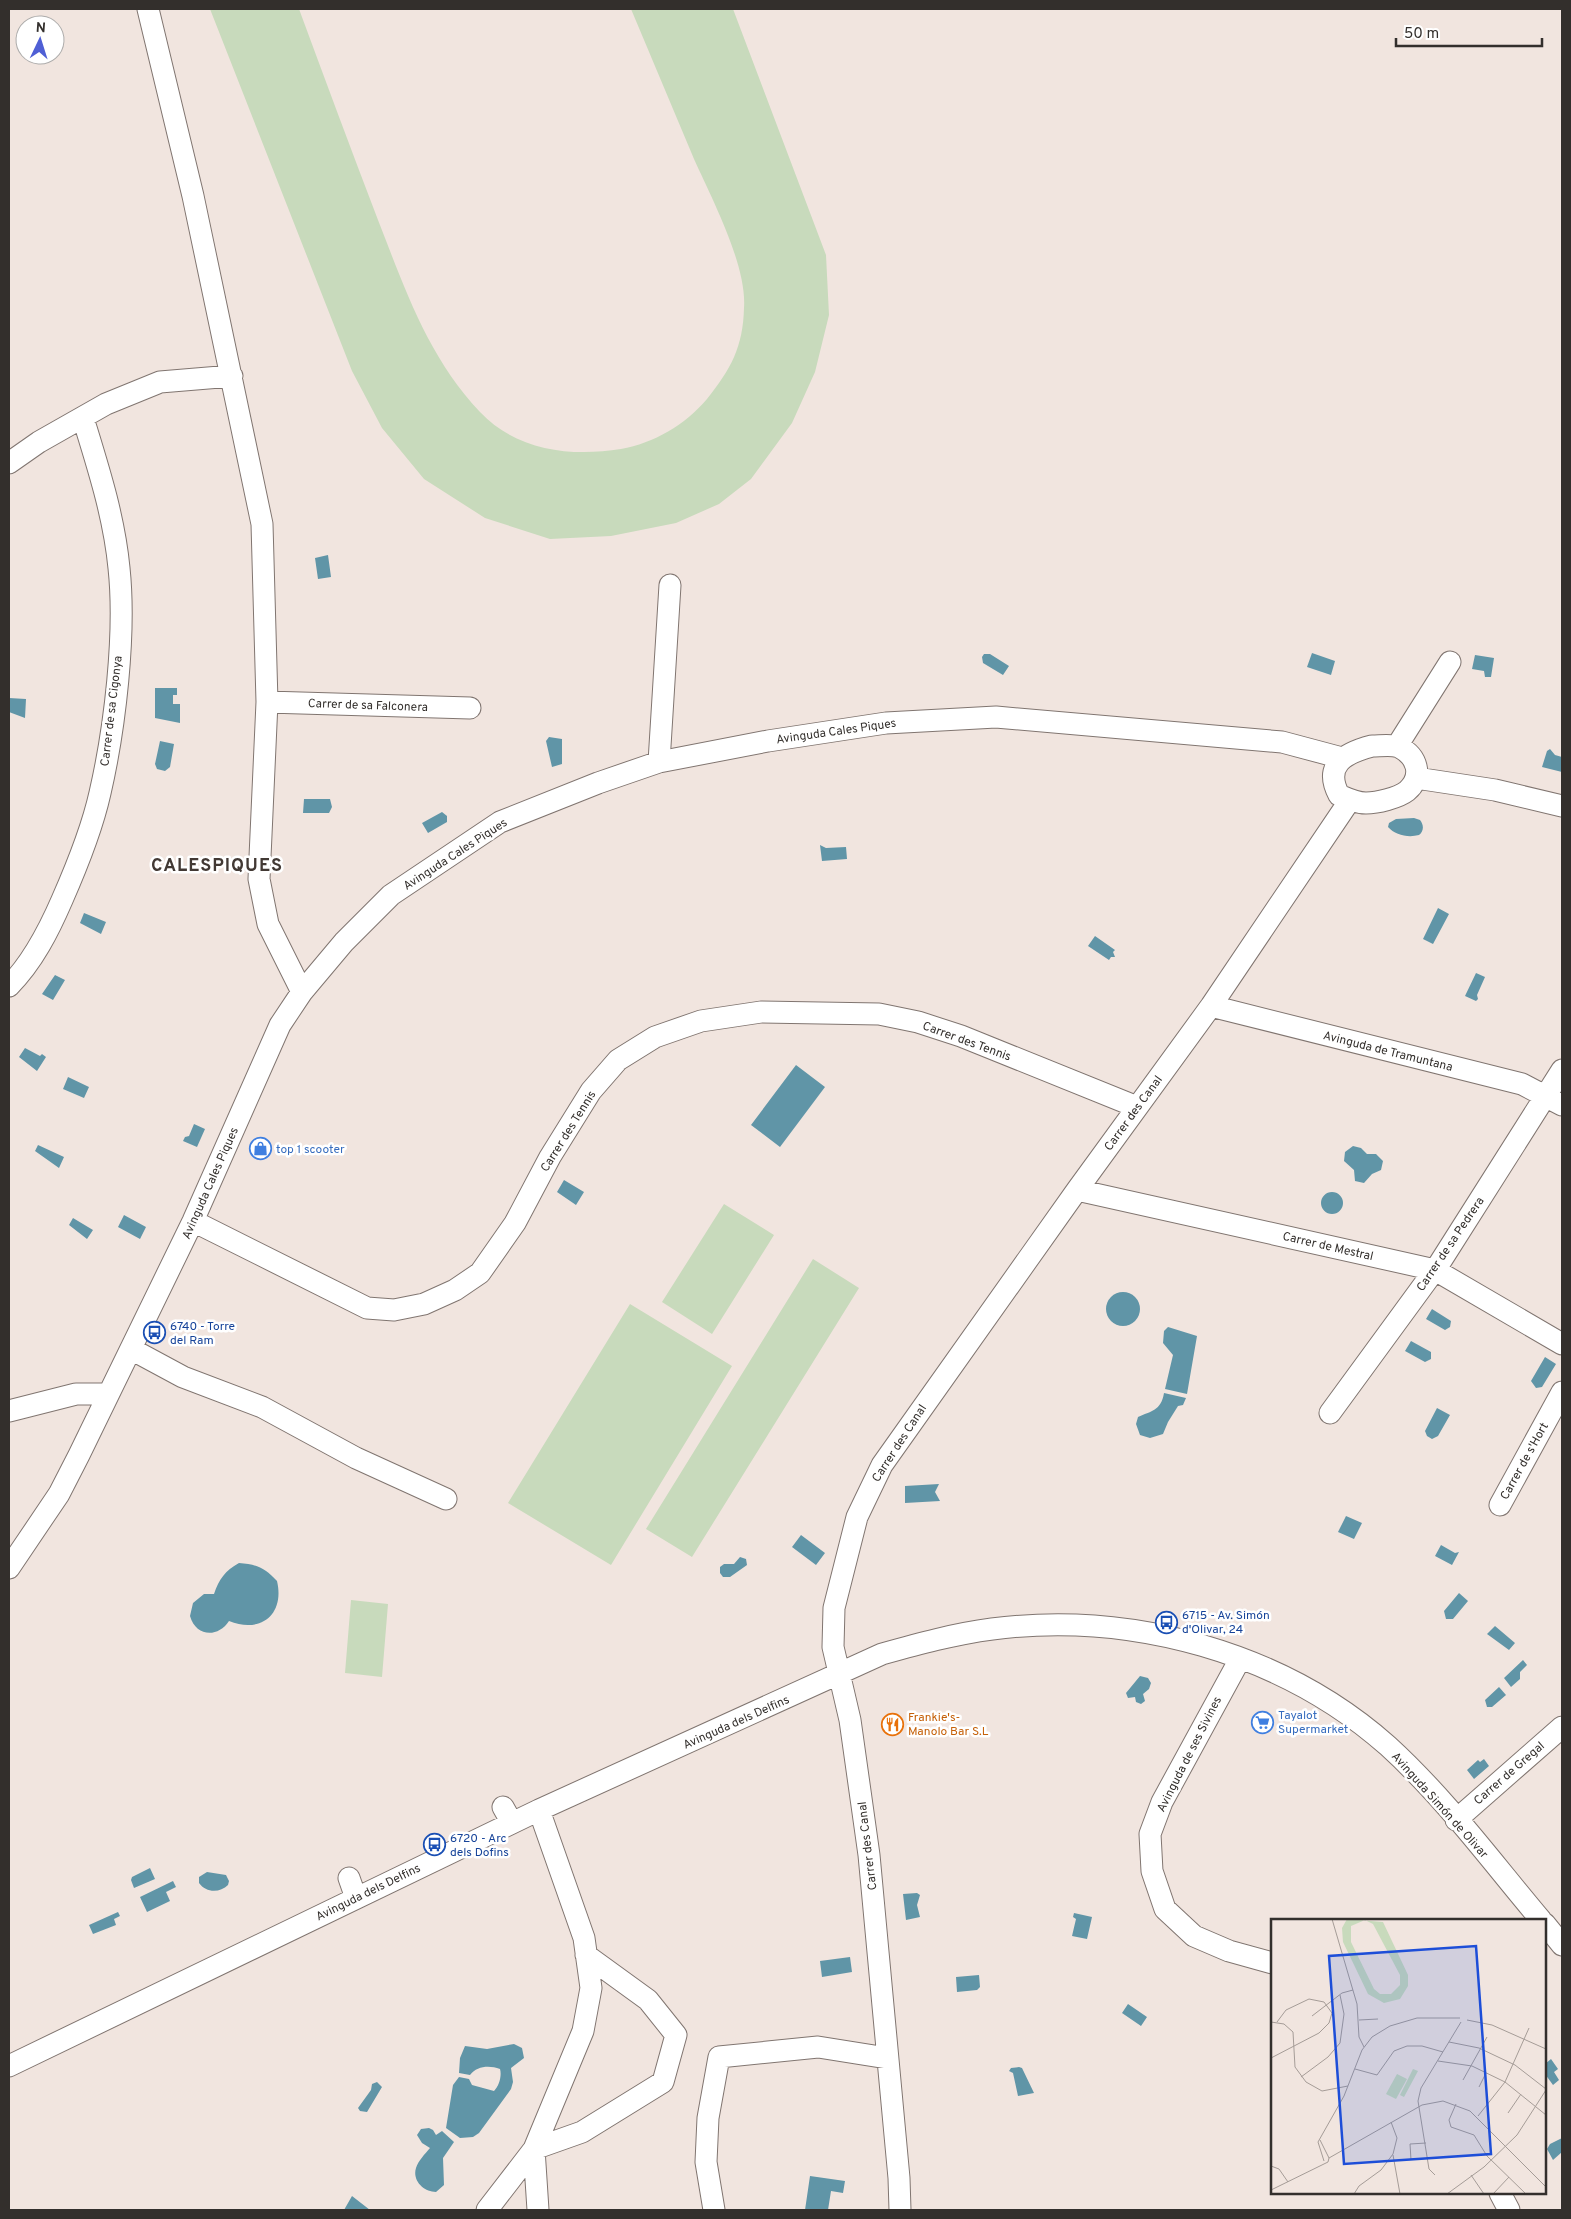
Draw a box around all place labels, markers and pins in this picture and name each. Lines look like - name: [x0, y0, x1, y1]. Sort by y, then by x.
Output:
- shop icon: top 1 scooter: [248, 1137, 272, 1161]
- place label: top 1 scooter: [276, 1142, 345, 1158]
- place label: 6740 - Torre del Ram: [170, 1319, 235, 1349]
- bus stop icon: 6740 - Torre del Ram: [142, 1321, 166, 1345]
- place label: 6715 - Av. Simón d'Olivar, 24: [1182, 1608, 1270, 1638]
- bus stop icon: 6715 - Av. Simón d'Olivar, 24: [1154, 1610, 1178, 1634]
- place label: Tayalot Supermarket: [1278, 1708, 1348, 1738]
- place label: Frankie's- Manolo Bar S.L: [908, 1710, 989, 1740]
- supermarket icon: Tayalot Supermarket: [1250, 1710, 1274, 1734]
- restaurant icon: Frankie's- Manolo Bar S.L: [880, 1712, 904, 1736]
- place label: 6720 - Arc dels Dofins: [450, 1831, 509, 1861]
- bus stop icon: 6720 - Arc dels Dofins: [422, 1833, 446, 1857]

